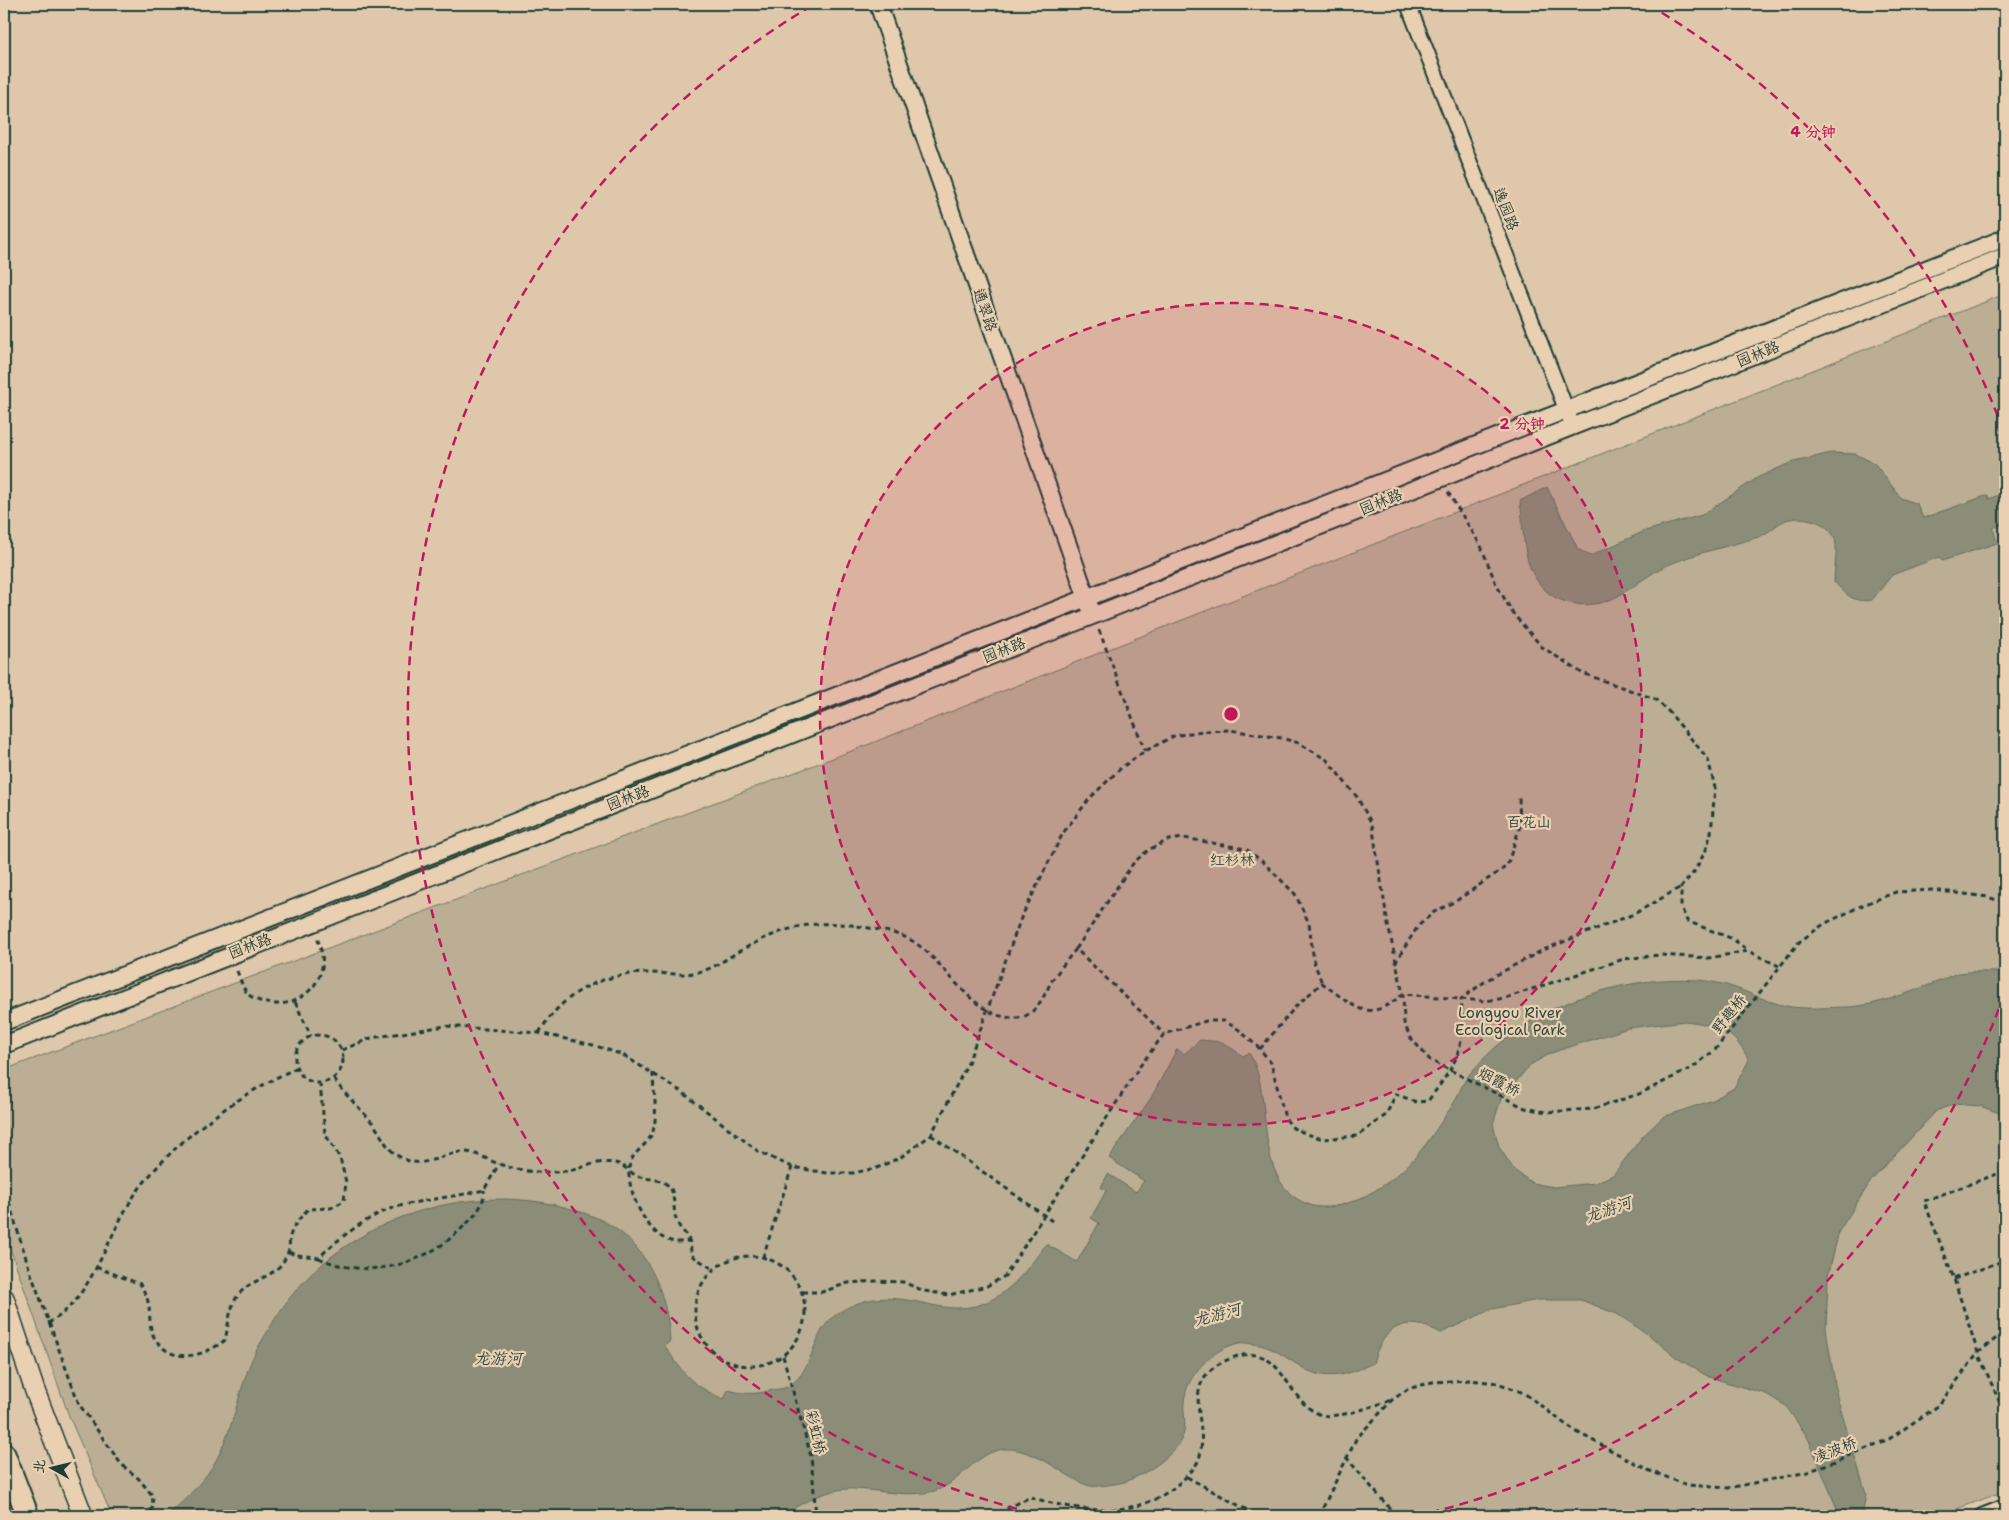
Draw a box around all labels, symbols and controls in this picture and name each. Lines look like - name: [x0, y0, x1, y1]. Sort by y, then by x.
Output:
- text: 4 分钟: [1790, 122, 1836, 142]
- street label: 逸园路: [1489, 184, 1523, 234]
- street label: 通翠路: [968, 285, 1002, 335]
- street label: 园林路: [1733, 336, 1783, 372]
- text: 2 分钟: [1499, 414, 1545, 434]
- street label: 园林路: [1356, 484, 1406, 520]
- street label: 园林路: [979, 633, 1029, 667]
- centre of rings: [1222, 705, 1240, 723]
- street label: 园林路: [603, 781, 653, 815]
- park label: 百花山: [1506, 812, 1552, 832]
- park label: 红杉林: [1209, 850, 1255, 870]
- street label: 园林路: [225, 929, 275, 963]
- street label: 野趣桥: [1707, 990, 1751, 1038]
- park label: Longyou River Ecological Park: [1455, 1003, 1565, 1040]
- street label: 烟霞桥: [1474, 1063, 1524, 1101]
- water label: 龙游河: [1582, 1191, 1637, 1227]
- water label: 龙游河: [1191, 1297, 1246, 1331]
- water label: 龙游河: [474, 1348, 525, 1369]
- street label: 彩虹桥: [801, 1408, 831, 1456]
- street label: 凌波桥: [1810, 1432, 1860, 1468]
- north arrow: [28, 1442, 78, 1492]
- text: 北: [29, 1458, 49, 1474]

